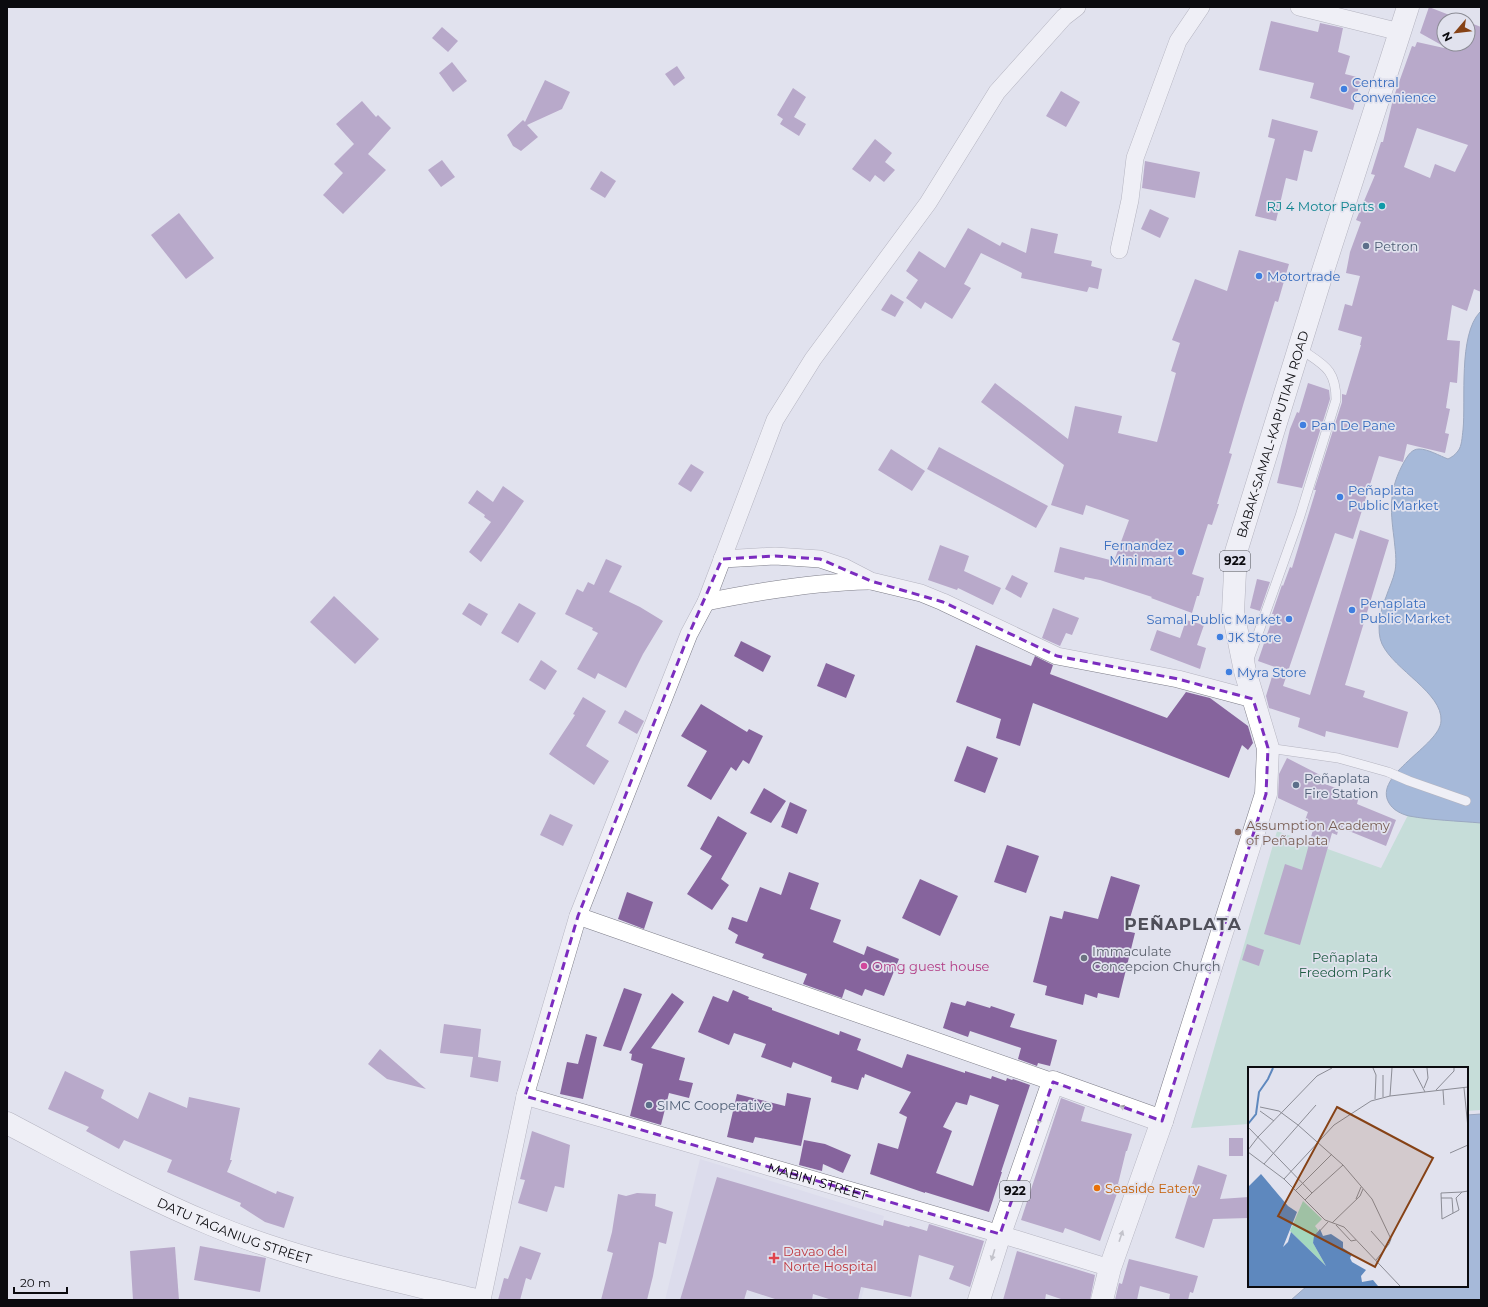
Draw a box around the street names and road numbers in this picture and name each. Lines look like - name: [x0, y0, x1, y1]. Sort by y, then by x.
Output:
- street label: BABAK-SAMAL-KAPUTIAN ROAD: [1233, 329, 1312, 540]
- road number: 922: [1220, 551, 1250, 571]
- street label: MABINI STREET: [766, 1159, 870, 1203]
- road number: 922: [1000, 1181, 1030, 1201]
- street label: DATU TAGANIUG STREET: [155, 1194, 314, 1267]

